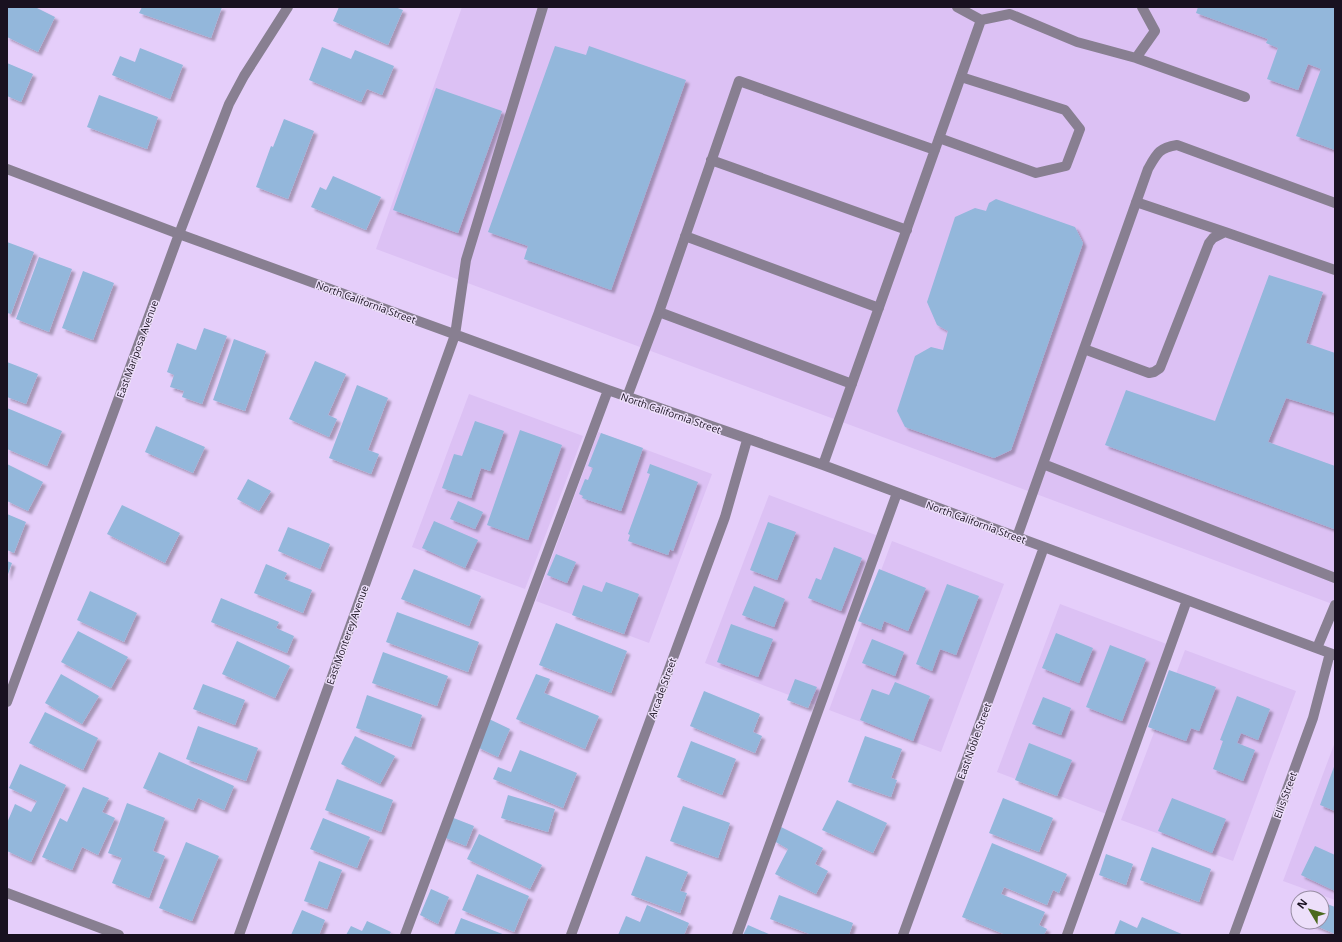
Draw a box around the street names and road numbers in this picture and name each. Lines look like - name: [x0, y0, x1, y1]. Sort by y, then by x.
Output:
- street label: North California Street: [314, 277, 418, 327]
- street label: East Mariposa Avenue: [113, 298, 161, 400]
- street label: North California Street: [619, 389, 723, 437]
- street label: North California Street: [924, 497, 1028, 547]
- street label: East Monterey Avenue: [323, 583, 372, 686]
- street label: Arcade Street: [645, 656, 680, 720]
- street label: East Noble Street: [954, 700, 994, 781]
- street label: Ellis Street: [1270, 769, 1300, 820]

